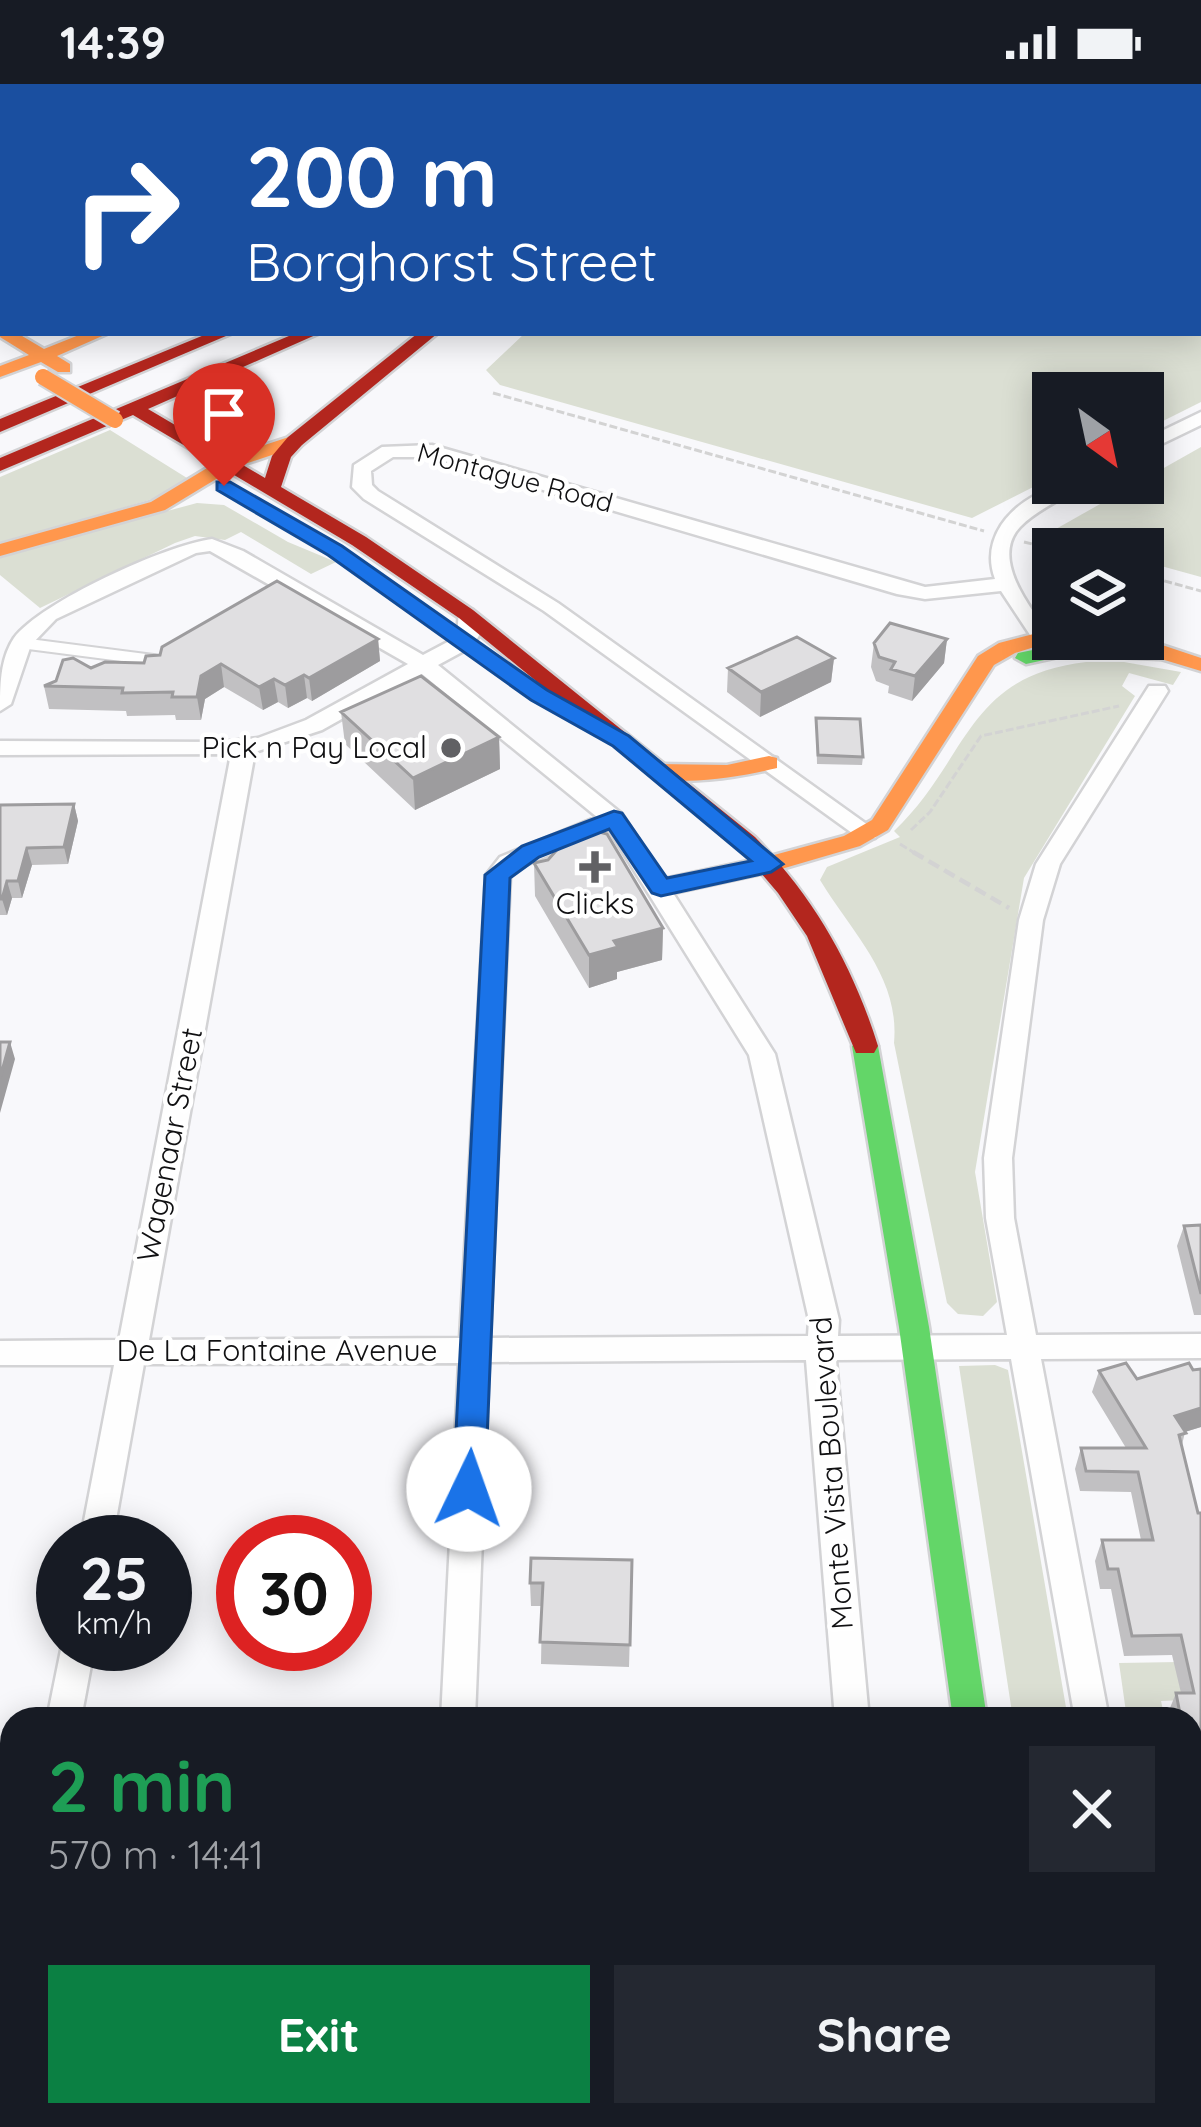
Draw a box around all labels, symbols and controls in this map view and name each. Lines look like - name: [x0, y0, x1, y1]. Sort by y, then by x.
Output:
- text: 14:39: [60, 14, 166, 70]
- text: 200 m: [246, 123, 498, 228]
- icon: right: [48, 132, 204, 288]
- text: Borghorst Street: [246, 227, 657, 295]
- pin: [173, 363, 275, 486]
- north arrow: [1032, 372, 1164, 504]
- map controls: [1032, 372, 1164, 660]
- icon: arrive: [191, 381, 257, 447]
- street label: Montague Road: [414, 435, 617, 520]
- button: layers: [1032, 528, 1164, 660]
- place label: Pick n Pay Local: [202, 728, 427, 766]
- marker: Pick n Pay Local: [438, 735, 464, 761]
- marker: Clicks: [582, 854, 608, 880]
- place label: Clicks: [556, 884, 634, 922]
- street label: Wagenaar Street: [128, 1025, 210, 1265]
- street label: Monte Vista Boulevard: [801, 1315, 861, 1631]
- street label: De La Fontaine Avenue: [116, 1331, 438, 1369]
- position arrow: [406, 1426, 532, 1552]
- speed limit sign: 30: [216, 1515, 372, 1671]
- text: 25: [80, 1540, 148, 1615]
- text: km/h: [76, 1604, 152, 1642]
- text: 2 min: [48, 1740, 235, 1830]
- button: close: [1029, 1746, 1155, 1872]
- text: 570 m · 14:41: [48, 1830, 264, 1879]
- button: Exit: [48, 1965, 590, 2103]
- button: Share: [614, 1965, 1155, 2103]

